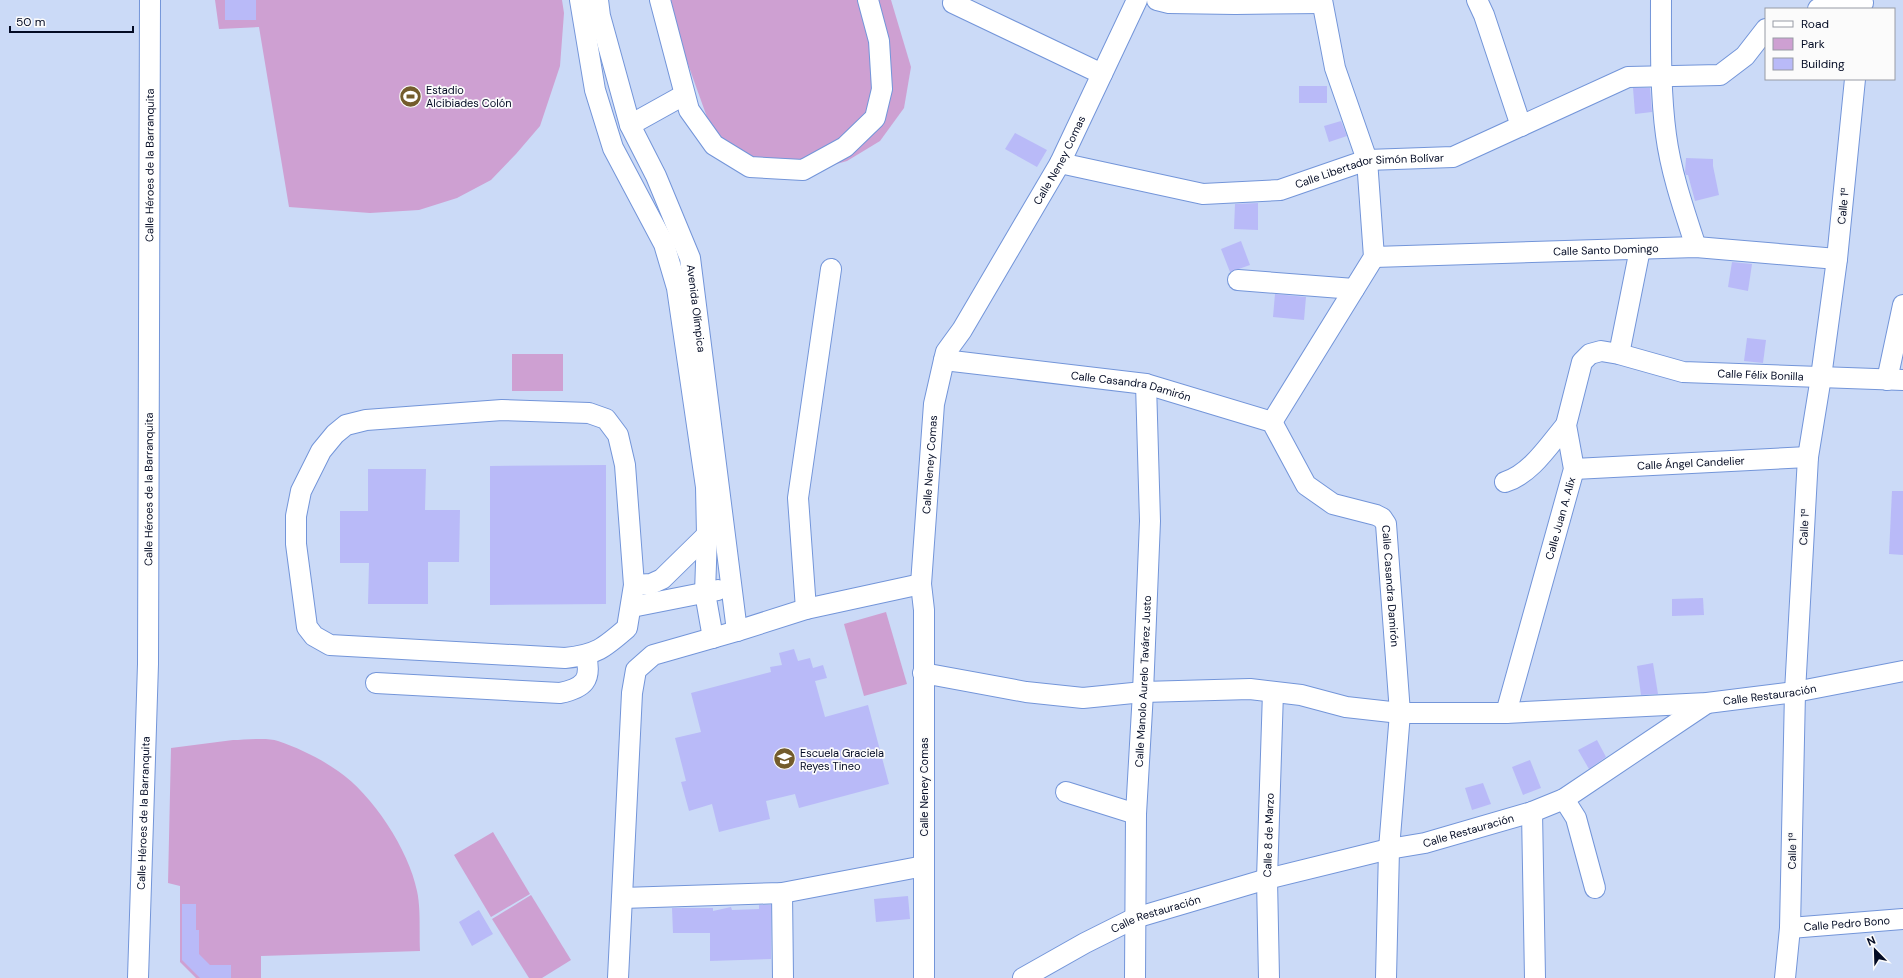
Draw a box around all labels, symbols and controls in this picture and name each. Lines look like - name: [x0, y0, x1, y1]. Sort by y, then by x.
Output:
- scale bar: [10, 8, 133, 34]
- legend: [1765, 8, 1895, 80]
- text: 50 m: [16, 14, 45, 30]
- text: Road: [1801, 16, 1829, 32]
- text: Park: [1801, 36, 1825, 52]
- text: Building: [1801, 56, 1845, 72]
- sports icon: Estadio Alcibiades Colón: [397, 83, 423, 109]
- place label: Estadio Alcibiades Colón: [426, 83, 512, 110]
- street label: Calle Héroes de la Barranquita: [142, 88, 157, 242]
- street label: Calle Neney Comas: [1030, 113, 1088, 207]
- street label: Calle Libertador Simón Bolívar: [1293, 150, 1444, 191]
- street label: Calle 1ª: [1834, 187, 1852, 225]
- street label: Calle Santo Domingo: [1553, 241, 1659, 258]
- street label: Avenida Olímpica: [684, 264, 709, 353]
- street label: Calle Félix Bonilla: [1717, 366, 1804, 383]
- street label: Calle Casandra Damirón: [1070, 368, 1193, 404]
- street label: Calle Héroes de la Barranquita: [141, 412, 156, 566]
- street label: Calle Neney Comas: [919, 415, 940, 514]
- street label: Calle Ángel Candelier: [1637, 453, 1745, 473]
- street label: Calle Juan A. Alix: [1542, 475, 1579, 561]
- street label: Calle 1ª: [1796, 508, 1812, 546]
- street label: Calle Casandra Damirón: [1379, 524, 1402, 647]
- street label: Calle Manolo Aurelo Tavárez Justo: [1132, 595, 1154, 768]
- street label: Calle Restauración: [1722, 681, 1817, 708]
- street label: Calle Héroes de la Barranquita: [134, 736, 153, 890]
- street label: Calle Neney Comas: [917, 738, 931, 836]
- school or university icon: Escuela Graciela Reyes Tineo: [771, 746, 797, 772]
- place label: Escuela Graciela Reyes Tineo: [800, 746, 884, 773]
- street label: Calle 8 de Marzo: [1260, 793, 1277, 878]
- street label: Calle Restauración: [1421, 811, 1516, 850]
- street label: Calle 1ª: [1785, 833, 1799, 869]
- street label: Calle Restauración: [1108, 892, 1202, 936]
- street label: Calle Pedro Bono: [1803, 913, 1891, 934]
- north arrow: [1855, 930, 1895, 970]
- text: N: [1865, 933, 1878, 949]

